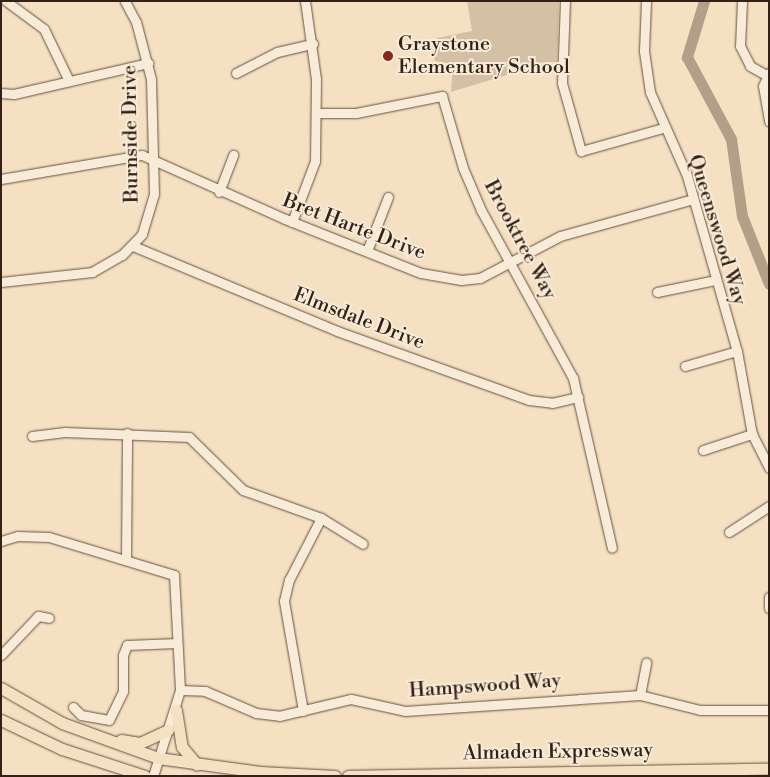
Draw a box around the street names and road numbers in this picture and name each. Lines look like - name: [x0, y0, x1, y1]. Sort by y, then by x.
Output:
- street label: Burnside Drive: [118, 65, 144, 203]
- street label: Queenswood Way: [683, 152, 751, 308]
- street label: Brooktree Way: [478, 176, 562, 304]
- street label: Bret Harte Drive: [279, 189, 429, 265]
- street label: Elmsdale Drive: [290, 283, 428, 355]
- street label: Hampswood Way: [408, 669, 562, 703]
- street label: Almaden Expressway: [463, 738, 653, 766]

